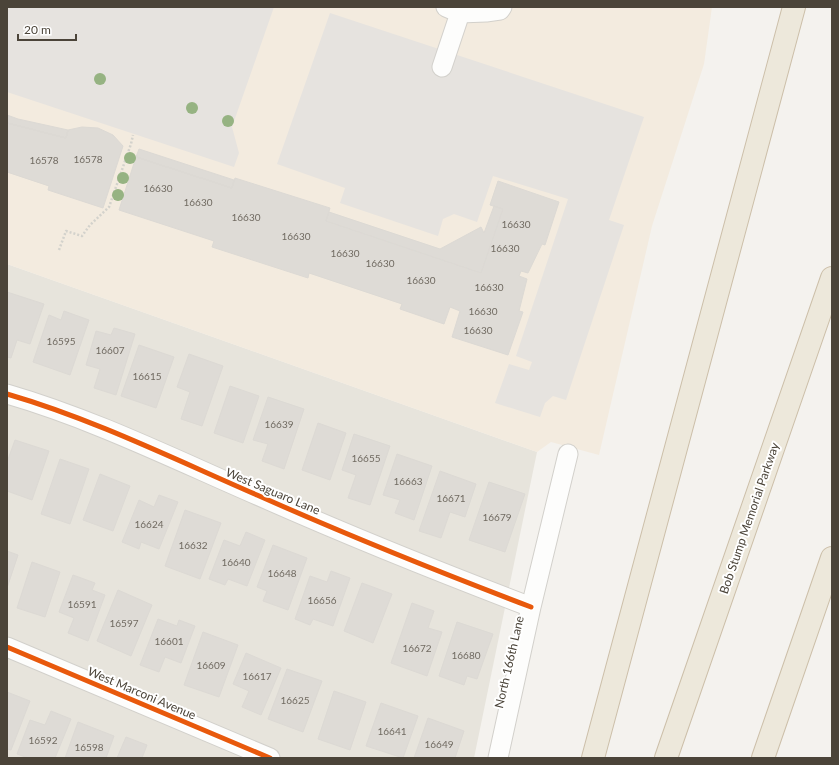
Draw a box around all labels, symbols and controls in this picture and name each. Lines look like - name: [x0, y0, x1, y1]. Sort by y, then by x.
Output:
- scale bar: [18, 16, 76, 42]
- text: 20 m: [24, 22, 51, 37]
- house number: 16578: [73, 153, 103, 165]
- house number: 16578: [29, 154, 59, 166]
- house number: 16630: [143, 182, 173, 194]
- house number: 16630: [183, 196, 213, 208]
- house number: 16630: [231, 211, 261, 223]
- house number: 16630: [501, 218, 531, 230]
- house number: 16630: [281, 230, 311, 242]
- house number: 16630: [490, 242, 520, 254]
- house number: 16630: [330, 247, 360, 259]
- house number: 16630: [365, 257, 395, 269]
- house number: 16630: [406, 274, 436, 286]
- house number: 16630: [474, 281, 504, 293]
- house number: 16630: [468, 305, 498, 317]
- house number: 16630: [463, 324, 493, 336]
- house number: 16595: [46, 335, 76, 347]
- house number: 16607: [95, 344, 125, 356]
- house number: 16615: [132, 370, 162, 382]
- house number: 16639: [264, 418, 294, 430]
- street label: Bob Stump Memorial Parkway: [716, 440, 782, 596]
- house number: 16655: [351, 452, 381, 464]
- street label: West Saguaro Lane: [224, 464, 322, 518]
- house number: 16663: [393, 475, 423, 487]
- house number: 16671: [436, 492, 466, 504]
- house number: 16679: [482, 511, 512, 523]
- house number: 16624: [134, 518, 164, 530]
- house number: 16632: [178, 539, 208, 551]
- house number: 16640: [221, 556, 251, 568]
- house number: 16648: [267, 567, 297, 579]
- house number: 16656: [307, 594, 337, 606]
- house number: 16591: [67, 598, 97, 610]
- street label: North 166th Lane: [491, 614, 527, 710]
- house number: 16597: [109, 617, 139, 629]
- house number: 16601: [154, 635, 184, 647]
- house number: 16672: [402, 642, 432, 654]
- house number: 16680: [451, 649, 481, 661]
- house number: 16609: [196, 659, 226, 671]
- street label: West Marconi Avenue: [86, 663, 198, 723]
- house number: 16617: [242, 670, 272, 682]
- house number: 16625: [280, 694, 310, 706]
- house number: 16641: [377, 725, 407, 737]
- house number: 16592: [28, 734, 58, 746]
- house number: 16649: [424, 738, 454, 750]
- house number: 16598: [74, 741, 104, 753]

